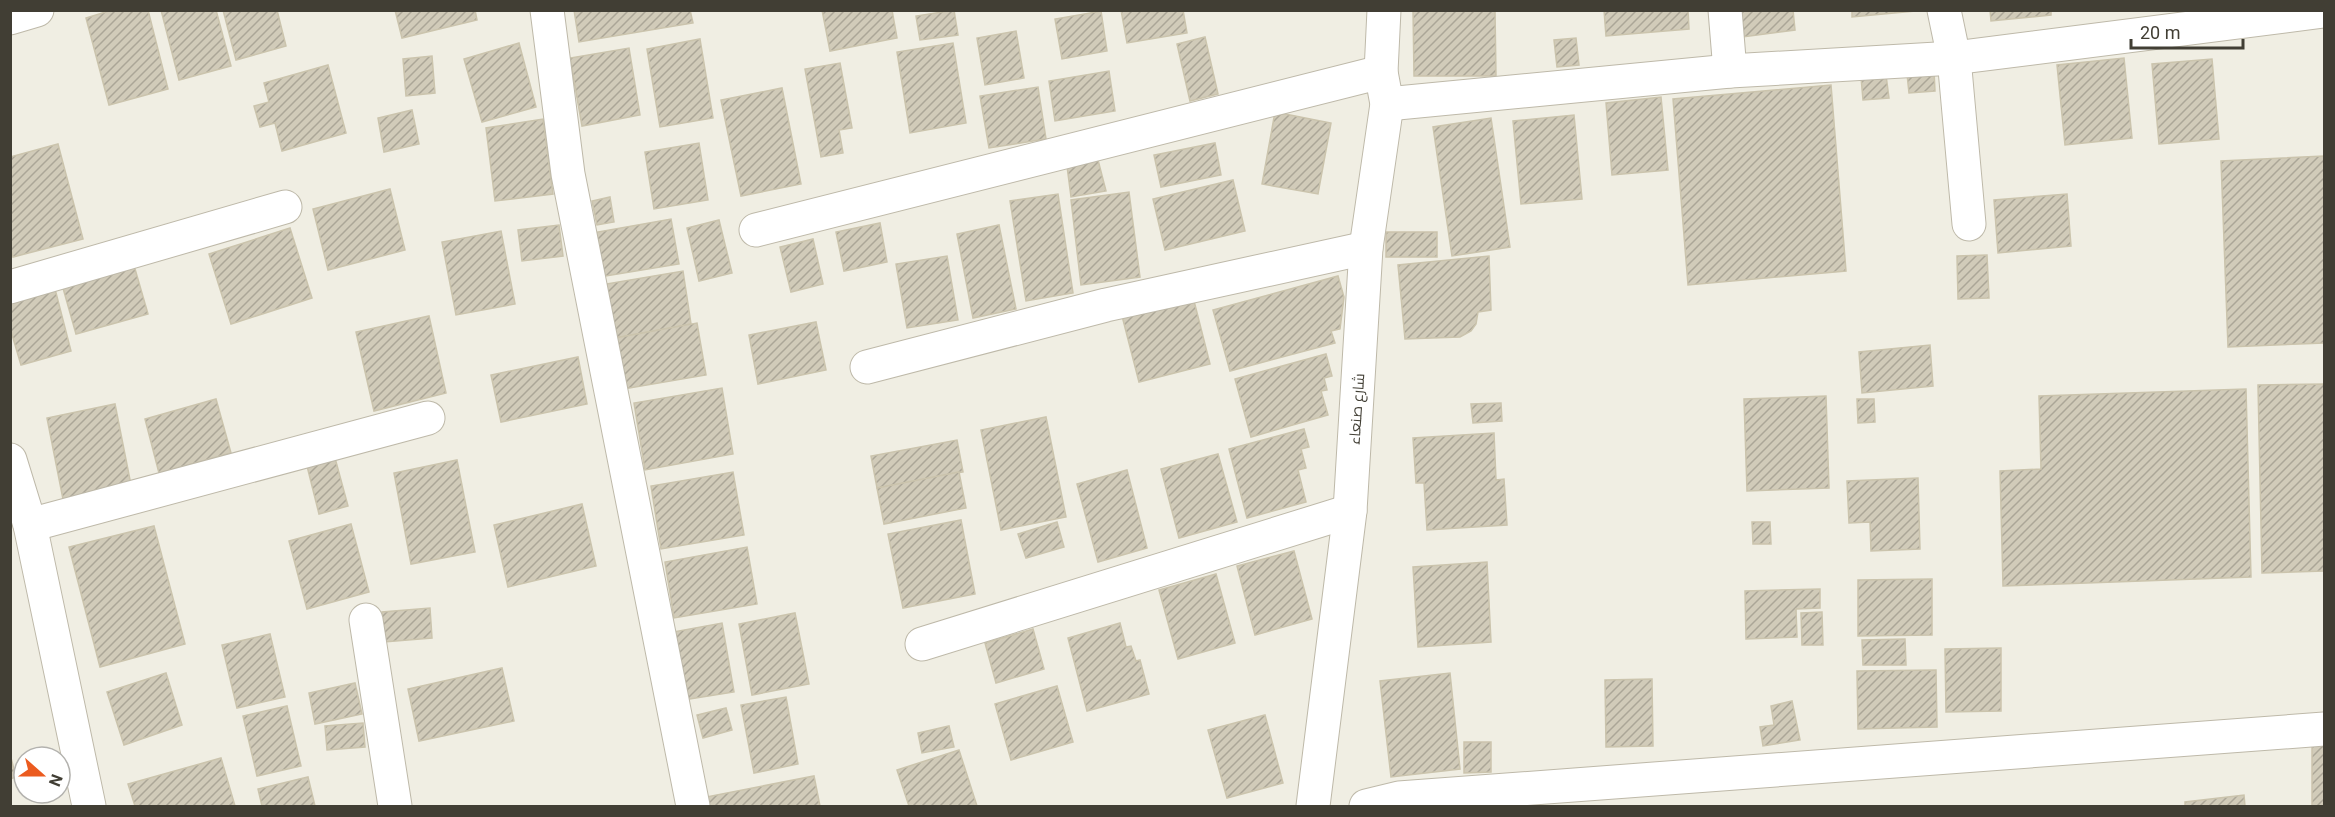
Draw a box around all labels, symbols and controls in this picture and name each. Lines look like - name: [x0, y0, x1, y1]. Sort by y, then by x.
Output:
- scale bar: [2131, 12, 2244, 50]
- text: 20 m: [2140, 22, 2180, 43]
- street label: شارع صنعاء: [1346, 373, 1370, 445]
- north arrow: [12, 745, 72, 805]
- text: N: [45, 772, 66, 789]

